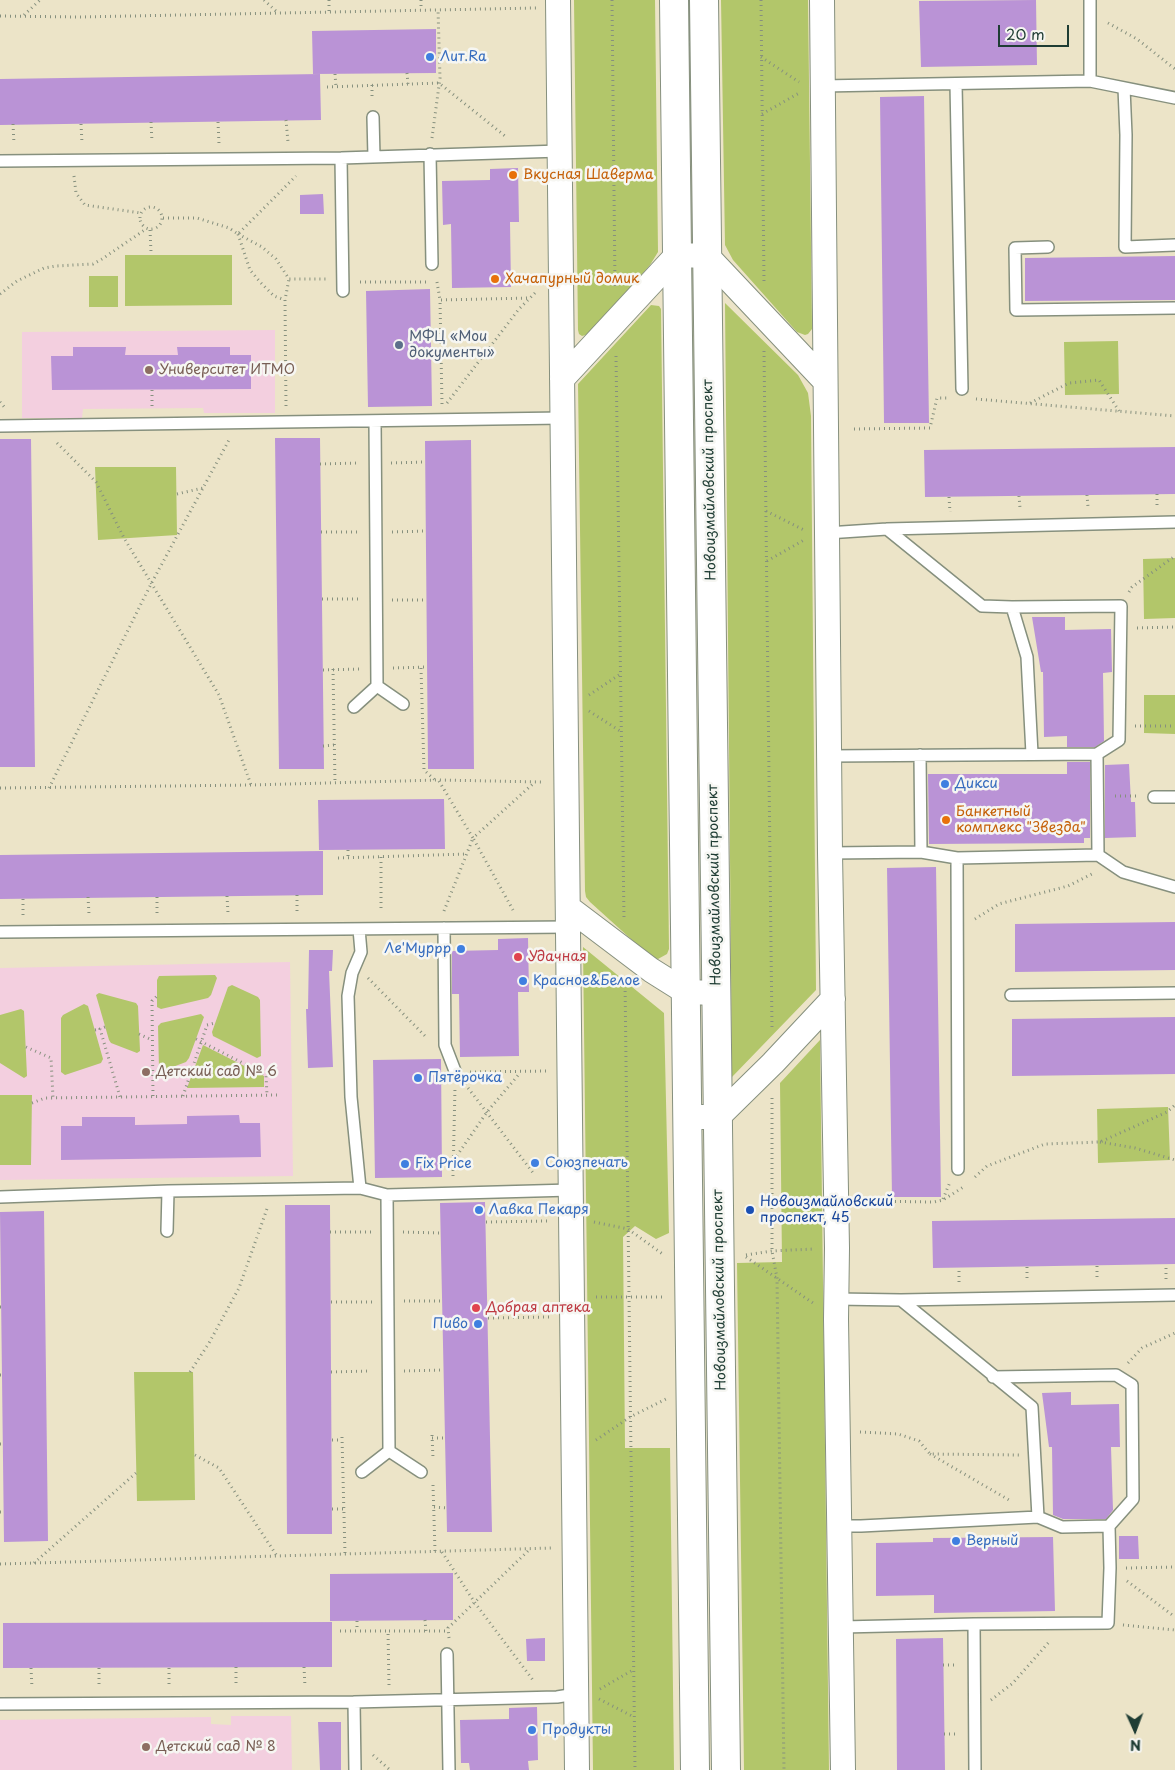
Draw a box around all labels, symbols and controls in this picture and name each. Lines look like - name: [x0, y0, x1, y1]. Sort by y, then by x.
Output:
- scale bar: [1000, 15, 1071, 47]
- text: 20 m: [1006, 22, 1045, 45]
- place label: Лит.Ra: [440, 49, 487, 65]
- marker: Лит.Ra: [424, 51, 436, 63]
- place label: Вкусная Шаверма: [523, 167, 654, 183]
- marker: Вкусная Шаверма: [507, 169, 519, 181]
- place label: Хачапурный домик: [505, 271, 639, 287]
- marker: Хачапурный домик: [489, 273, 501, 285]
- place label: МФЦ «Мои документы»: [409, 329, 494, 362]
- marker: МФЦ «Мои документы»: [393, 339, 405, 351]
- place label: Университет ИТМО: [159, 362, 295, 378]
- marker: Университет ИТМО: [143, 364, 155, 376]
- street label: Новоизмайловский проспект: [700, 379, 720, 581]
- place label: Дикси: [955, 776, 998, 792]
- marker: Дикси: [939, 778, 951, 790]
- street label: Новоизмайловский проспект: [705, 784, 725, 986]
- place label: Банкетный комплекс "Звезда": [956, 804, 1086, 836]
- marker: Банкетный комплекс "Звезда": [940, 814, 952, 826]
- place label: Ле'Муррр: [384, 941, 451, 957]
- marker: Ле'Муррр: [455, 943, 467, 955]
- place label: Удачная: [528, 949, 587, 965]
- marker: Удачная: [512, 951, 524, 963]
- place label: Красное&Белое: [533, 973, 640, 989]
- marker: Красное&Белое: [517, 975, 529, 987]
- place label: Детский сад № 6: [156, 1064, 277, 1080]
- marker: Детский сад № 6: [140, 1066, 152, 1078]
- place label: Пятёрочка: [428, 1070, 502, 1086]
- marker: Пятёрочка: [412, 1072, 424, 1084]
- place label: Союзпечать: [545, 1155, 628, 1171]
- place label: Fix Price: [415, 1156, 472, 1172]
- marker: Союзпечать: [529, 1157, 541, 1169]
- marker: Fix Price: [399, 1158, 411, 1170]
- street label: Новоизмайловский проспект: [710, 1189, 730, 1391]
- place label: Новоизмайловский проспект, 45: [760, 1194, 893, 1226]
- place label: Лавка Пекаря: [489, 1202, 589, 1218]
- marker: Лавка Пекаря: [473, 1204, 485, 1216]
- marker: Новоизмайловский проспект, 45: [744, 1204, 756, 1216]
- place label: Добрая аптека: [486, 1300, 590, 1316]
- marker: Добрая аптека: [470, 1302, 482, 1314]
- place label: Пиво: [433, 1316, 468, 1332]
- marker: Пиво: [472, 1318, 484, 1330]
- place label: Верный: [966, 1533, 1018, 1549]
- marker: Верный: [950, 1535, 962, 1547]
- north arrow: [1110, 1705, 1160, 1755]
- place label: Продукты: [542, 1722, 611, 1738]
- marker: Продукты: [526, 1724, 538, 1736]
- text: N: [1130, 1735, 1141, 1756]
- place label: Детский сад № 8: [156, 1739, 276, 1755]
- marker: Детский сад № 8: [140, 1741, 152, 1753]

